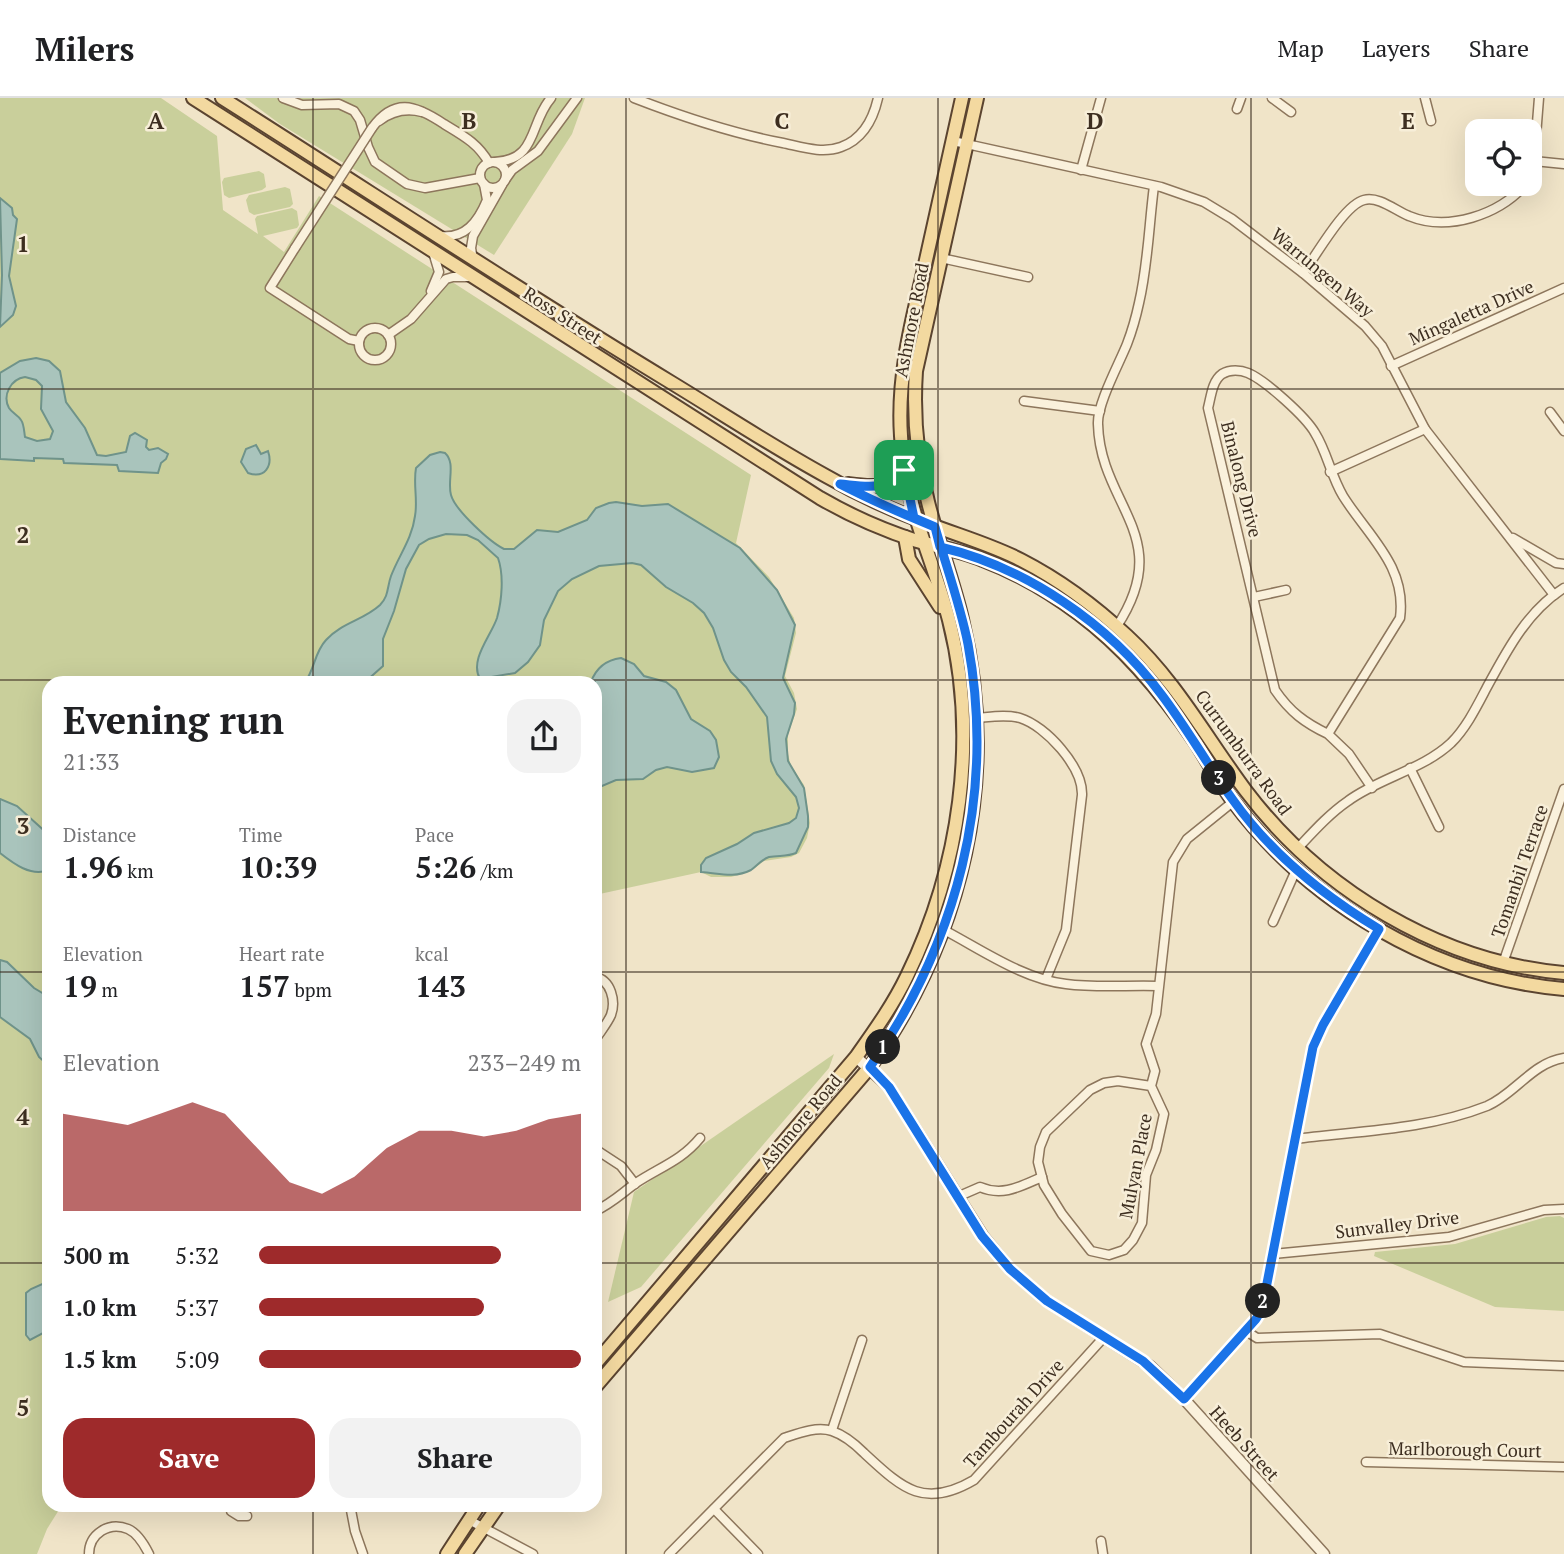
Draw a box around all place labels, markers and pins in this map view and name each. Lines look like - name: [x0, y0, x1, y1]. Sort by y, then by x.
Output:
- pin: [874, 440, 934, 500]
- pin: 3: [1202, 760, 1236, 796]
- pin: 1: [866, 1030, 900, 1065]
- pin: 2: [1246, 1284, 1280, 1318]

